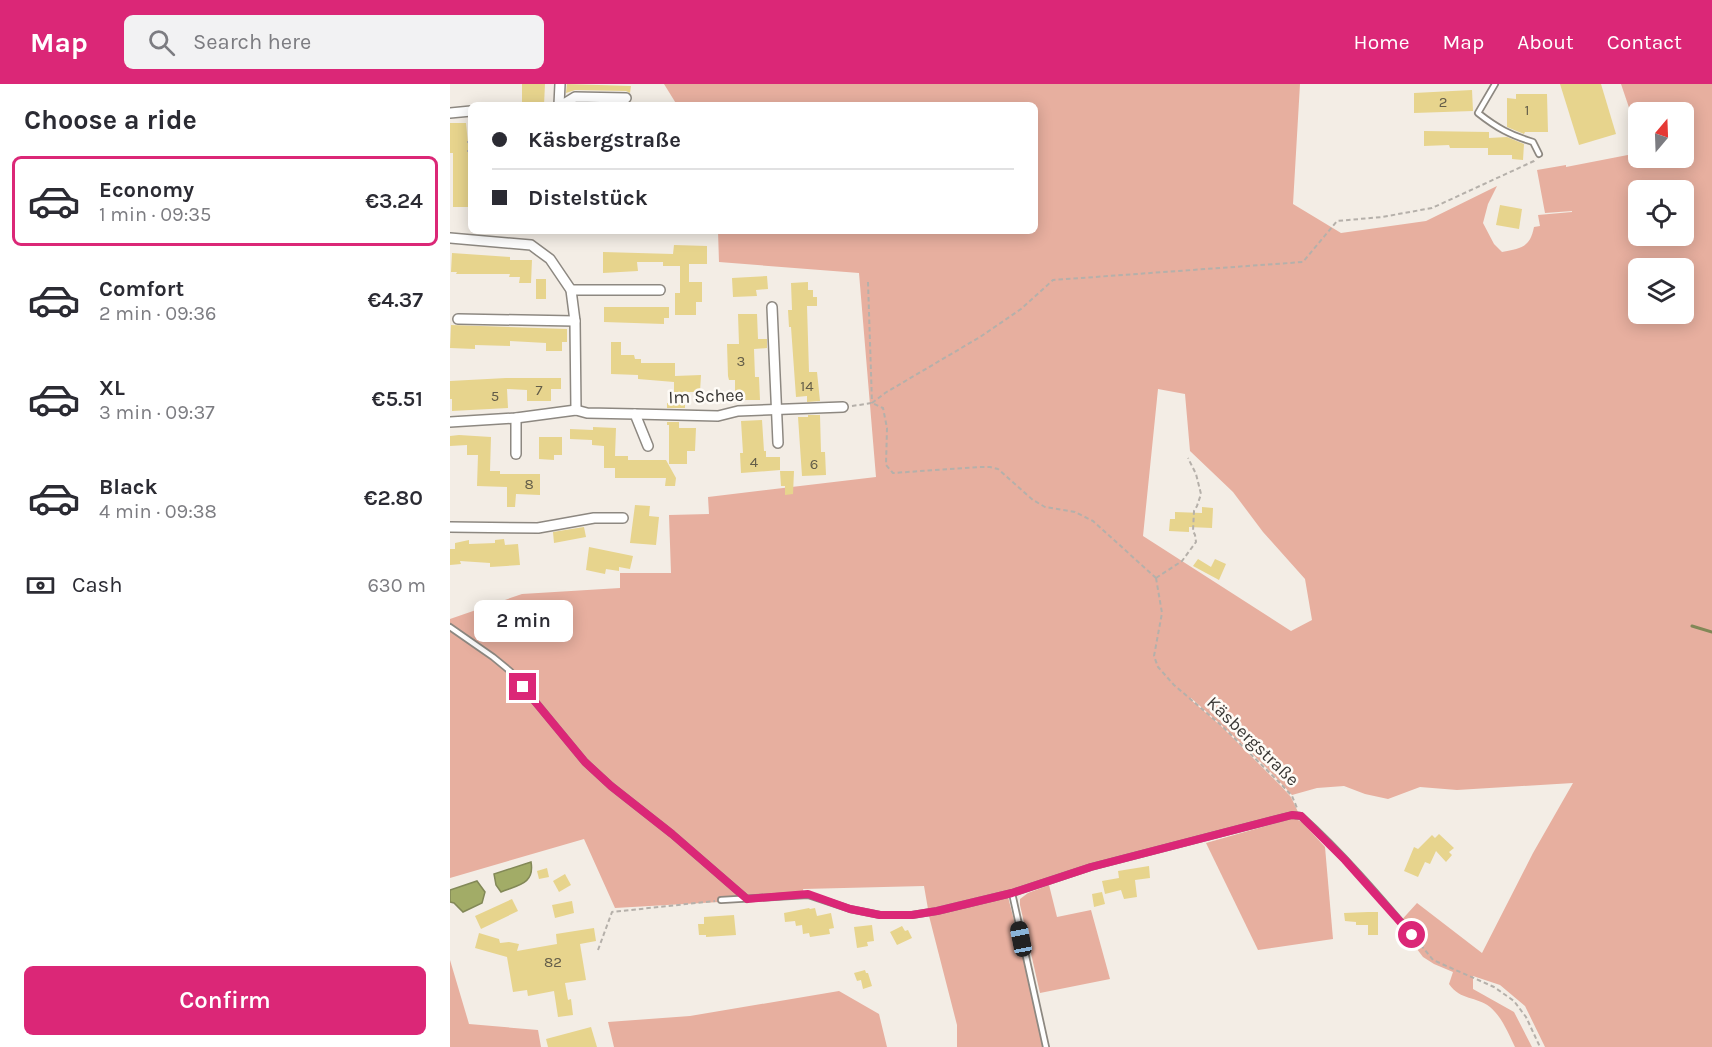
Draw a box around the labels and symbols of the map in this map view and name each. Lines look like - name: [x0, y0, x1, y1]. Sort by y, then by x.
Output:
- house number: 2: [1439, 93, 1447, 111]
- house number: 1: [1525, 101, 1529, 119]
- north arrow: [1628, 102, 1694, 168]
- house number: 3: [737, 352, 745, 370]
- house number: 14: [800, 377, 814, 395]
- house number: 7: [535, 381, 543, 399]
- street label: Im Schee: [668, 384, 744, 408]
- house number: 5: [491, 387, 499, 405]
- house number: 4: [750, 453, 759, 471]
- house number: 6: [810, 455, 818, 473]
- house number: 8: [524, 475, 534, 493]
- callout: 2 min: [473, 600, 572, 642]
- route end: [509, 673, 536, 700]
- street label: Käsbergstraße: [1202, 692, 1304, 790]
- car: [1009, 920, 1033, 958]
- route start: [1398, 921, 1425, 948]
- house number: 82: [544, 953, 562, 971]

